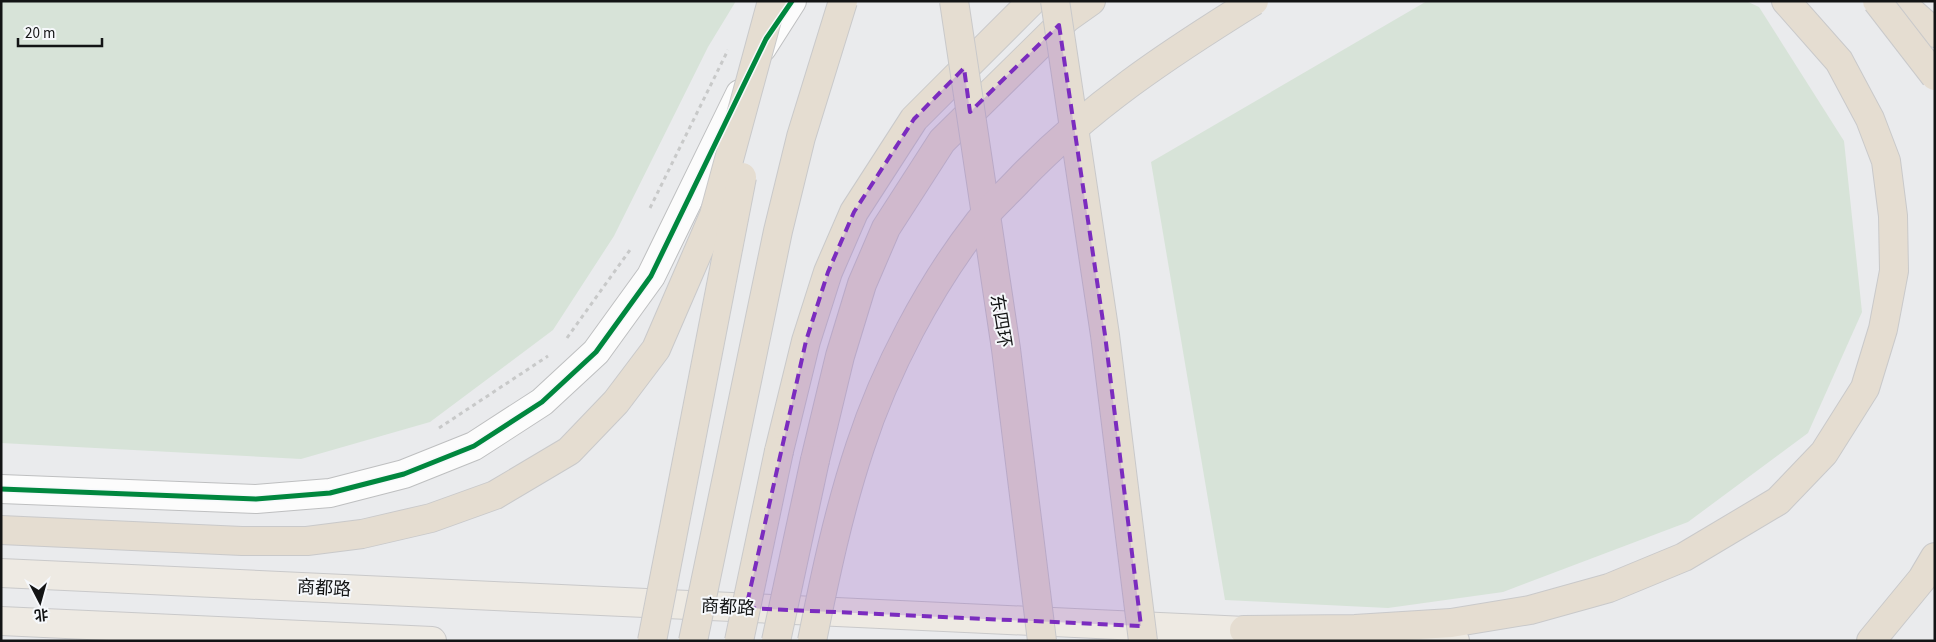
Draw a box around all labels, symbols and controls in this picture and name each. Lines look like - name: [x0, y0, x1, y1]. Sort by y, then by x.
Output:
- scale bar: [18, 15, 101, 47]
- text: 20 m: [25, 23, 55, 44]
- street label: 东四环: [984, 292, 1017, 350]
- street label: 商都路: [296, 575, 352, 602]
- north arrow: [15, 577, 65, 627]
- street label: 商都路: [700, 594, 756, 621]
- text: 北: [33, 603, 49, 625]

